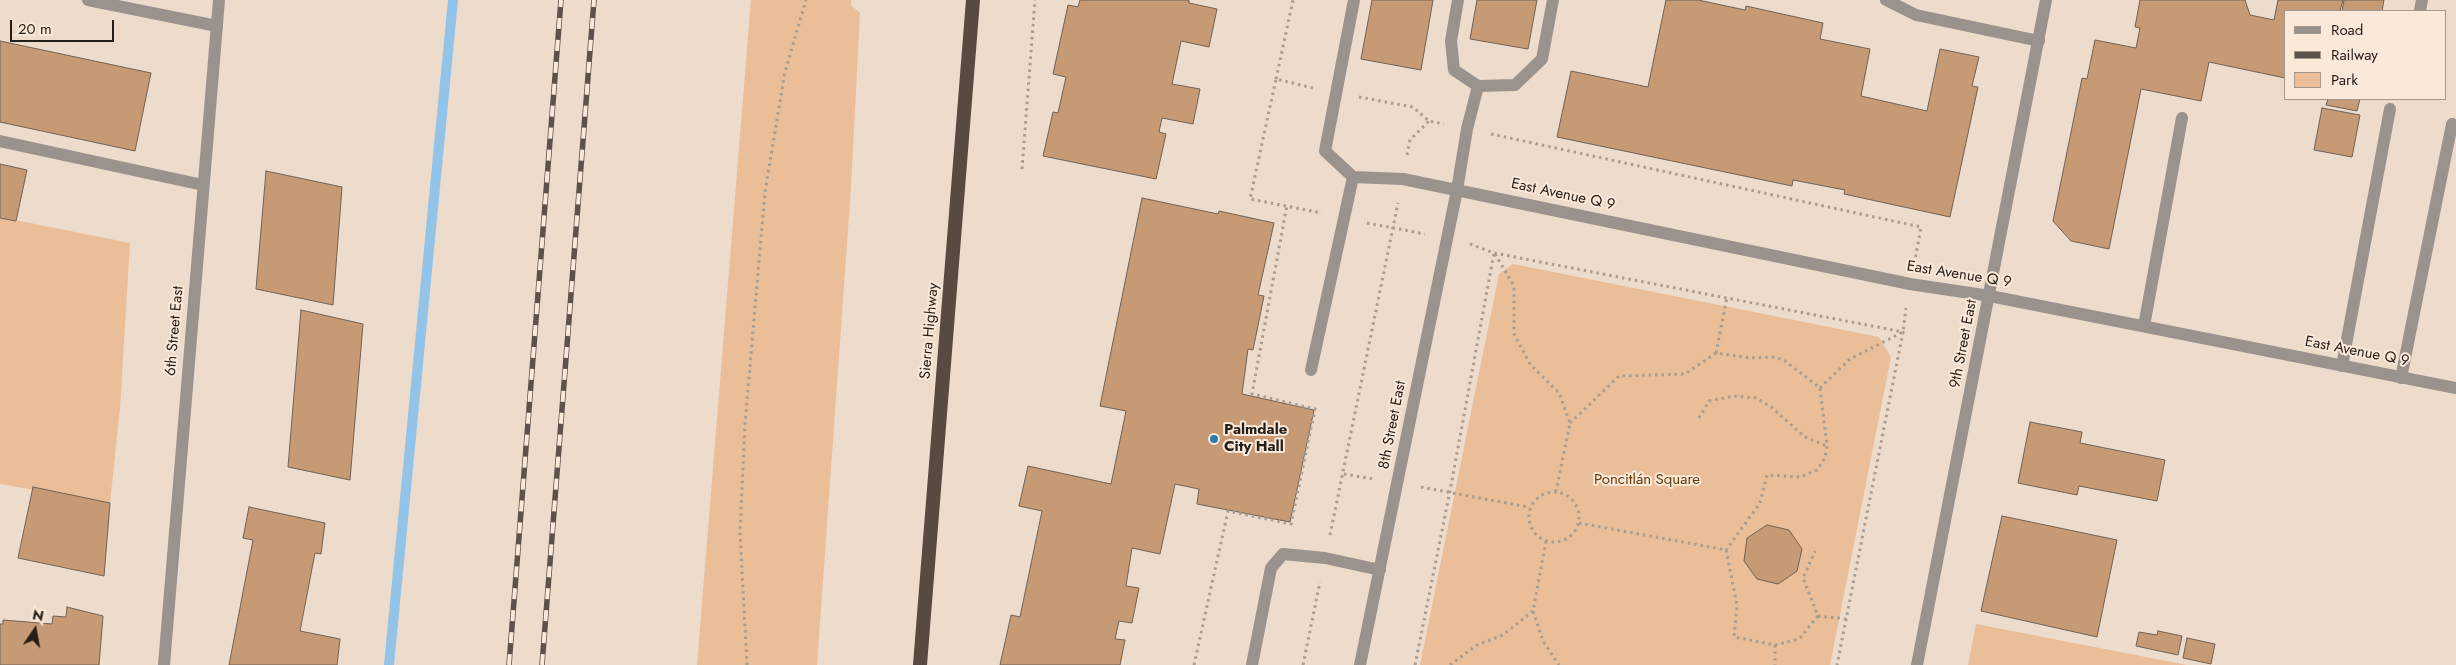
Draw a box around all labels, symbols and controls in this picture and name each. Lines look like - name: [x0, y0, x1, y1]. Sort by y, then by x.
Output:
- scale bar: [12, 10, 116, 42]
- legend: [2284, 10, 2446, 100]
- text: 20 m: [18, 18, 52, 40]
- text: Road: [2331, 19, 2363, 41]
- text: Railway: [2331, 44, 2378, 66]
- text: Park: [2331, 69, 2358, 91]
- street label: East Avenue Q 9: [1509, 175, 1617, 215]
- street label: East Avenue Q 9: [1905, 258, 2013, 292]
- street label: Sierra Highway: [917, 282, 943, 380]
- street label: 6th Street East: [162, 285, 188, 377]
- street label: 9th Street East: [1947, 298, 1981, 390]
- street label: East Avenue Q 9: [2303, 333, 2411, 371]
- street label: 8th Street East: [1376, 379, 1410, 471]
- place label: Palmdale City Hall: [1224, 421, 1287, 456]
- marker: Palmdale City Hall: [1208, 433, 1220, 445]
- park label: Poncitlán Square: [1594, 471, 1700, 489]
- text: N: [31, 604, 46, 626]
- north arrow: [10, 605, 60, 655]

